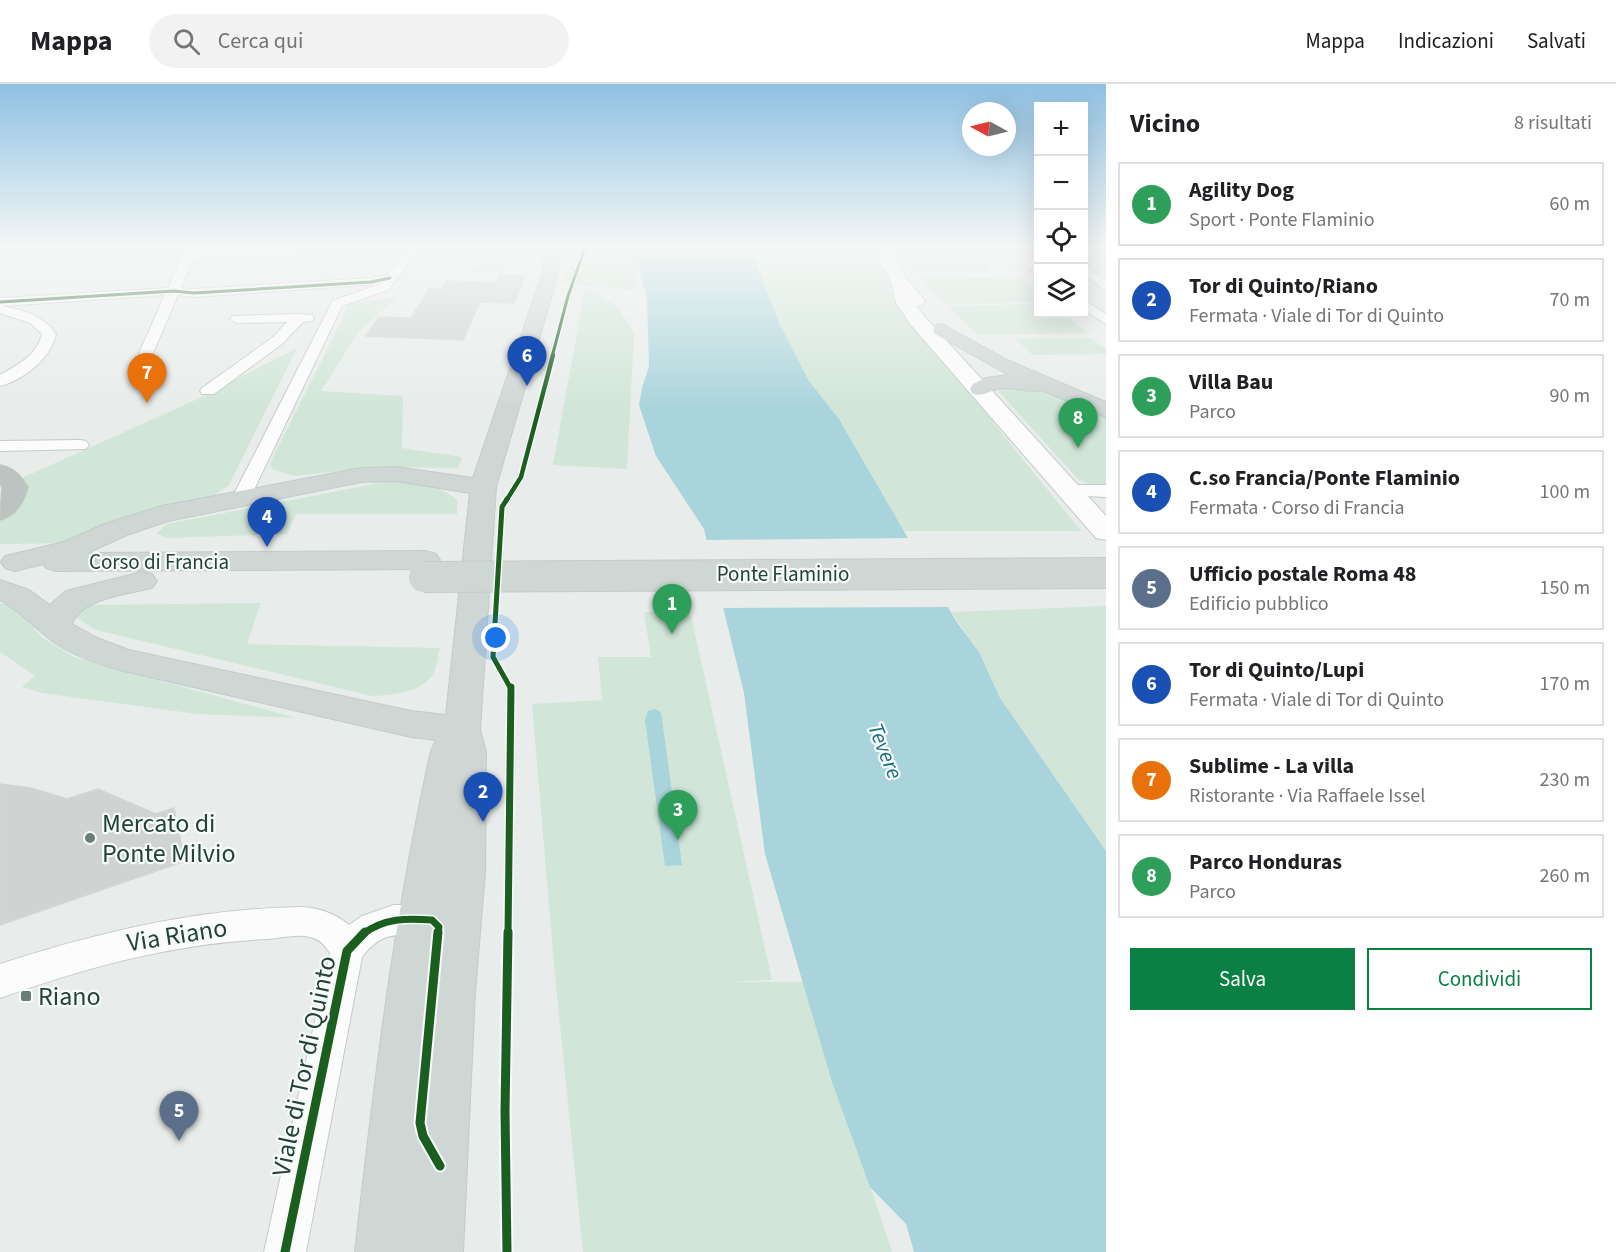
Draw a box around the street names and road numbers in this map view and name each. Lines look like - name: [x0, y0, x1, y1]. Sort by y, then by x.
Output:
- street label: Corso di Francia: [89, 547, 229, 577]
- street label: Ponte Flaminio: [717, 559, 849, 589]
- street label: Via Riano: [124, 909, 230, 961]
- street label: Viale di Tor di Quinto: [263, 952, 345, 1180]

